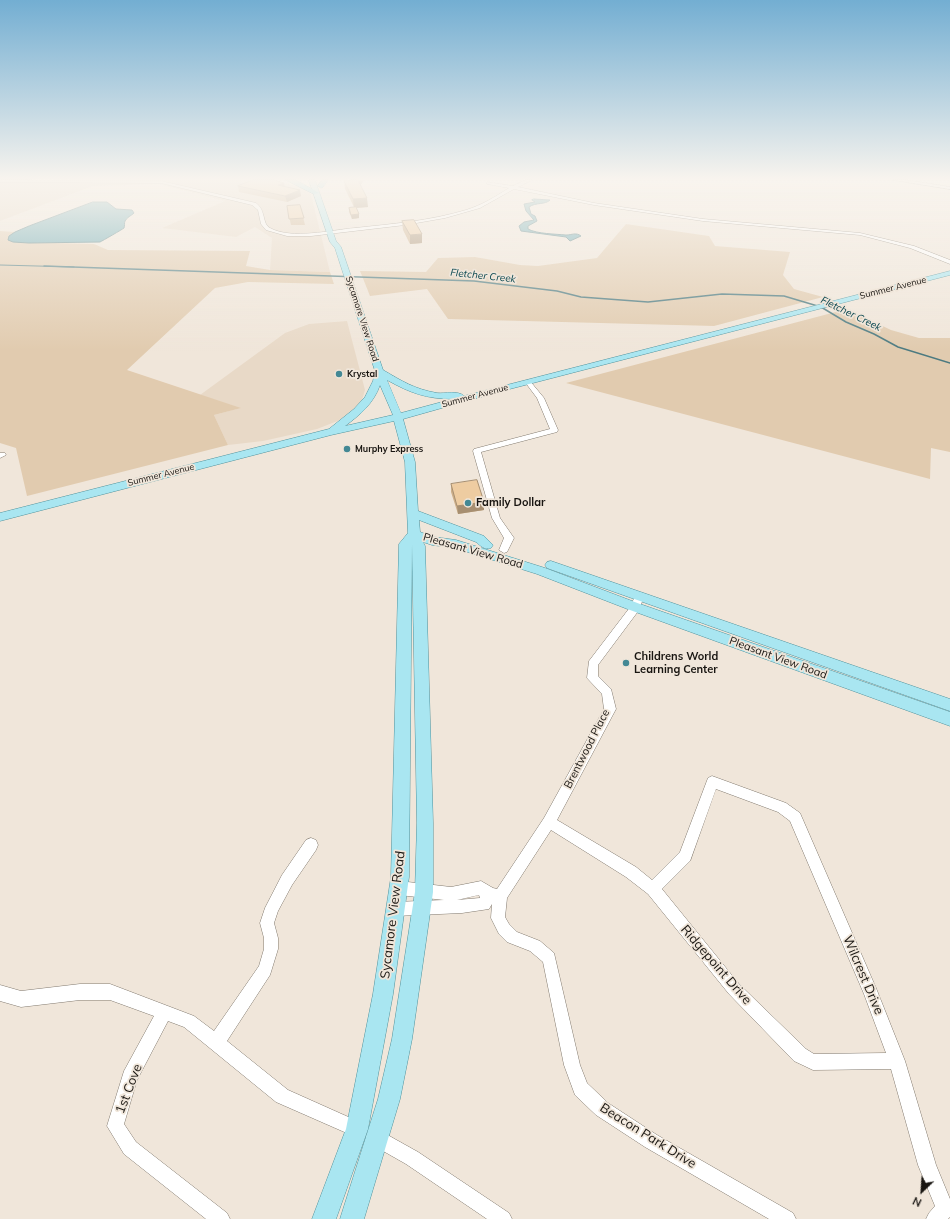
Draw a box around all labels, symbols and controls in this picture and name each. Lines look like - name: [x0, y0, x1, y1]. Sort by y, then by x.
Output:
- water label: Fletcher Creek: [450, 267, 516, 285]
- street label: Summer Avenue: [858, 274, 928, 302]
- street label: Sycamore View Road: [343, 275, 381, 363]
- water label: Fletcher Creek: [819, 294, 883, 334]
- marker: Krystal: [334, 369, 344, 379]
- place label: Krystal: [347, 369, 377, 379]
- street label: Summer Avenue: [441, 382, 509, 410]
- marker: Murphy Express: [342, 444, 352, 454]
- place label: Murphy Express: [355, 444, 423, 454]
- street label: Summer Avenue: [126, 461, 196, 489]
- place label: Family Dollar: [476, 496, 545, 510]
- marker: Family Dollar: [463, 498, 473, 508]
- street label: Pleasant View Road: [422, 530, 524, 572]
- street label: Pleasant View Road: [727, 634, 829, 682]
- place label: Childrens World Learning Center: [634, 650, 718, 676]
- marker: Childrens World Learning Center: [621, 658, 631, 668]
- street label: Brentwood Place: [561, 707, 613, 791]
- street label: Sycamore View Road: [377, 850, 409, 980]
- street label: Ridgepoint Drive: [677, 922, 755, 1008]
- street label: Wilcrest Drive: [839, 933, 887, 1017]
- street label: 1st Cove: [112, 1062, 146, 1116]
- street label: Beacon Park Drive: [597, 1100, 699, 1172]
- north arrow: [902, 1171, 942, 1211]
- text: N: [910, 1194, 924, 1210]

